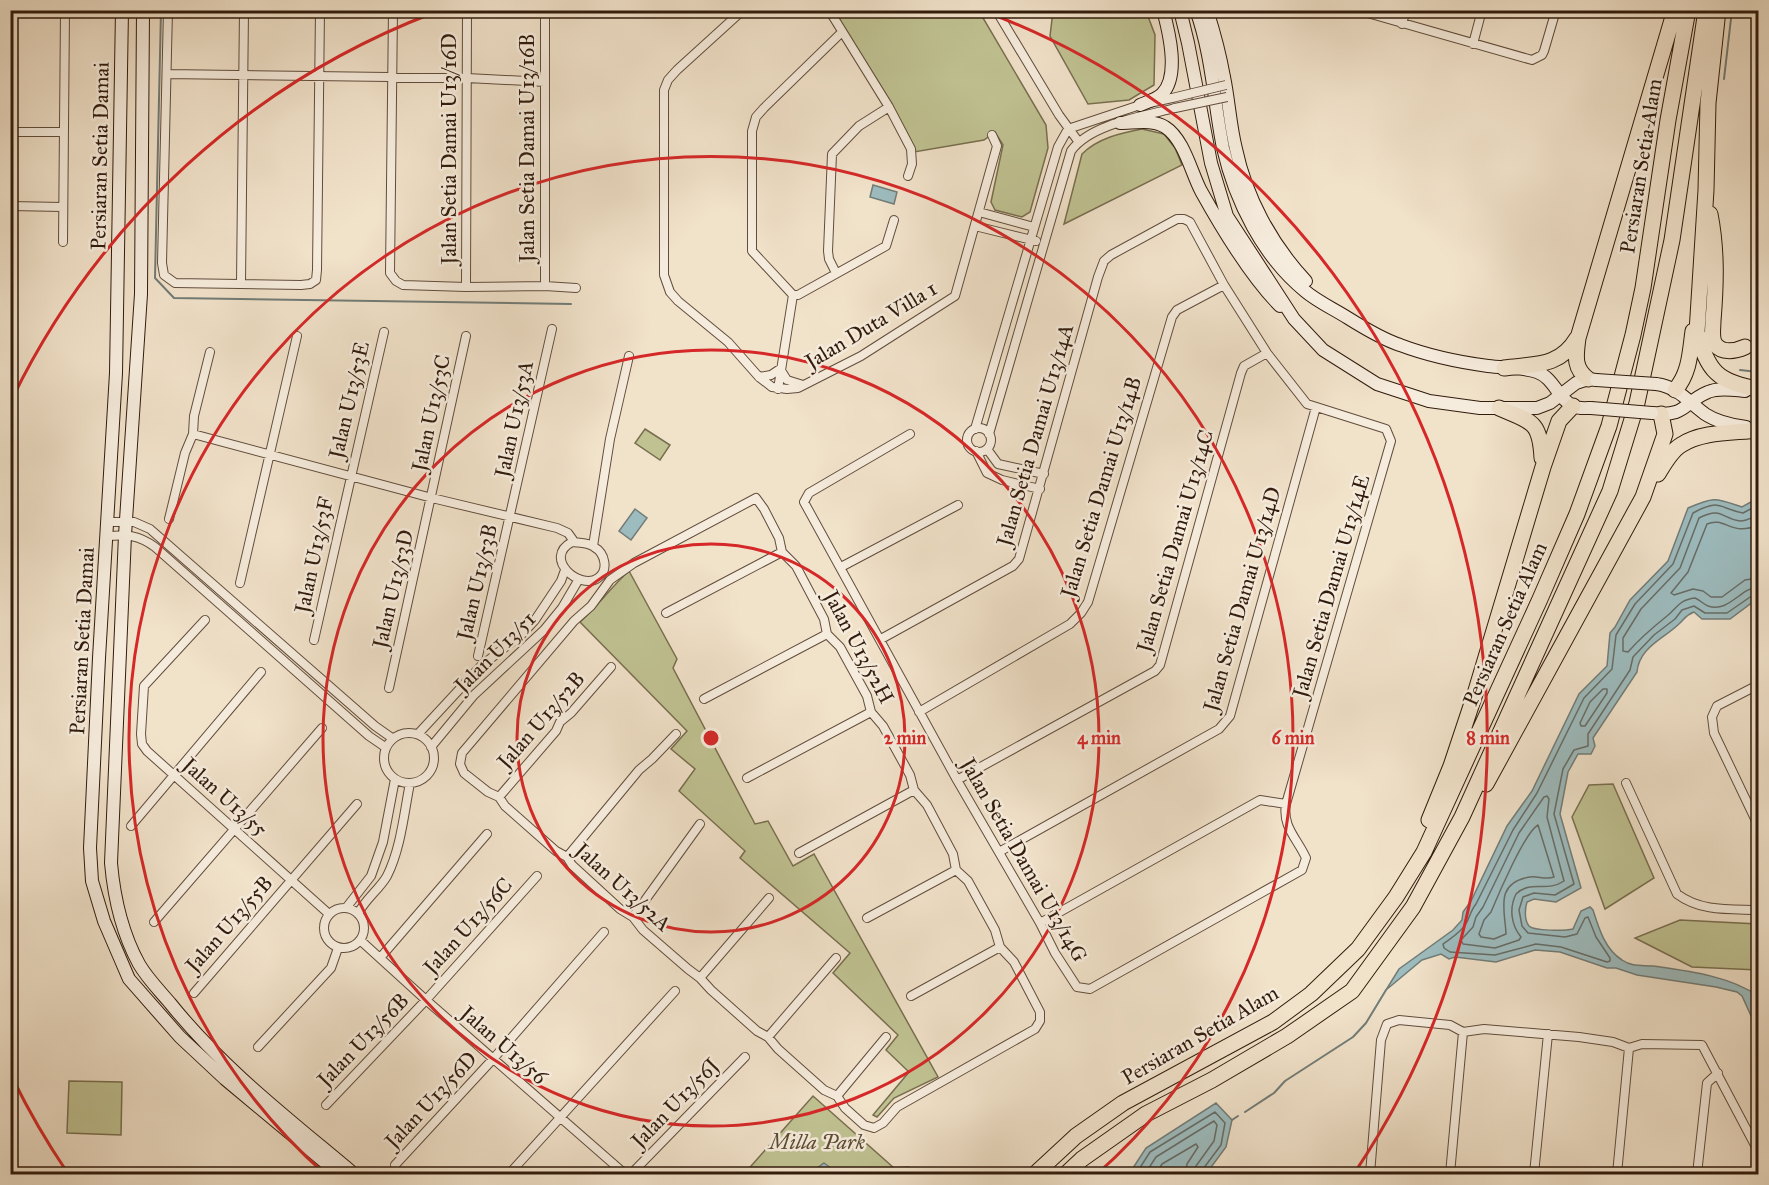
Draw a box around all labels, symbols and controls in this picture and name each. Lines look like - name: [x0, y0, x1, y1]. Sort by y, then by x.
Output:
- street label: Jalan Setia Damai U13/16D: [436, 33, 462, 267]
- street label: Jalan Setia Damai U13/16B: [514, 34, 540, 264]
- street label: Persiaran Setia Damai: [85, 61, 115, 250]
- street label: Persiaran Setia Alam: [1614, 76, 1668, 255]
- street label: Jalan Duta Villa 1: [799, 275, 942, 376]
- street label: Jalan Setia Damai U13/14A: [990, 321, 1079, 551]
- street label: Jalan U13/53E: [322, 339, 375, 463]
- street label: Jalan U13/53C: [406, 352, 456, 476]
- street label: Jalan U13/53A: [489, 358, 539, 482]
- street label: Jalan Setia Damai U13/14B: [1054, 373, 1147, 603]
- street label: Jalan Setia Damai U13/14C: [1130, 427, 1219, 657]
- street label: Jalan Setia Damai U13/14E: [1286, 471, 1375, 703]
- street label: Jalan Setia Damai U13/14D: [1197, 484, 1287, 716]
- street label: Jalan U13/53F: [289, 494, 339, 617]
- street label: Jalan U13/53B: [451, 521, 503, 644]
- street label: Jalan U13/53D: [366, 527, 419, 653]
- street label: Persiaran Setia Alam: [1457, 538, 1553, 710]
- street label: Persiaran Setia Damai: [64, 546, 100, 736]
- street label: Jalan U13/52H: [817, 584, 900, 708]
- street label: Jalan U13/51: [448, 606, 541, 699]
- street label: Jalan U13/52B: [490, 666, 590, 775]
- text: 2 min: [884, 727, 927, 749]
- text: 4 min: [1077, 727, 1121, 750]
- text: 6 min: [1272, 727, 1315, 749]
- text: 8 min: [1466, 727, 1510, 749]
- centre of rings: [701, 728, 721, 748]
- street label: Jalan U13/55: [176, 751, 273, 842]
- street label: Jalan Setia Damai U13/14G: [954, 752, 1093, 967]
- street label: Jalan U13/52A: [568, 836, 676, 937]
- street label: Jalan U13/55B: [179, 870, 278, 979]
- street label: Jalan U13/56C: [416, 872, 518, 981]
- street label: Persiaran Setia Alam: [1117, 979, 1283, 1090]
- street label: Jalan U13/56B: [310, 988, 414, 1094]
- street label: Jalan U13/56: [454, 999, 554, 1091]
- street label: Jalan U13/56D: [378, 1046, 483, 1155]
- street label: Jalan U13/56J: [624, 1052, 725, 1155]
- park label: Milla Park: [767, 1129, 866, 1155]

